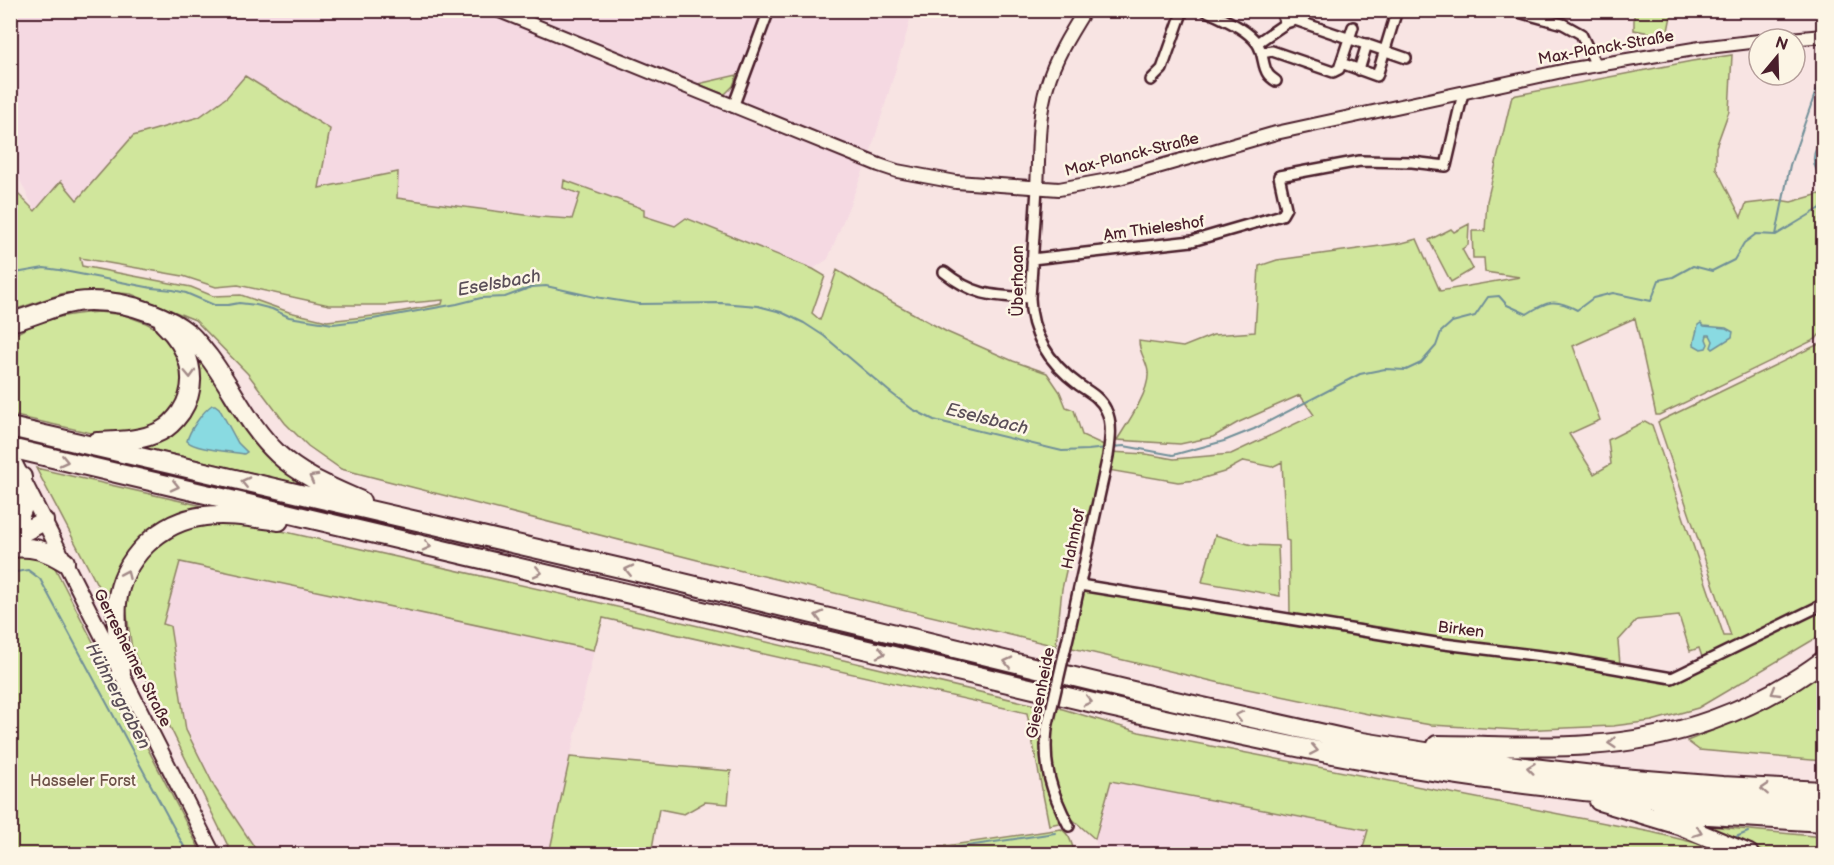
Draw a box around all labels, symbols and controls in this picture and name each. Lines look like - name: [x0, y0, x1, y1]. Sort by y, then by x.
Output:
- street label: Max-Planck-Straße: [1537, 27, 1676, 69]
- north arrow: [1747, 27, 1807, 87]
- text: N: [1773, 33, 1790, 55]
- street label: Max-Planck-Straße: [1063, 129, 1202, 181]
- street label: Am Thieleshof: [1102, 213, 1206, 245]
- street label: Überhaan: [1007, 245, 1028, 317]
- water label: Eselsbach: [456, 265, 542, 301]
- one-way arrow: [184, 369, 197, 378]
- water label: Eselsbach: [944, 399, 1030, 439]
- one-way arrow: [59, 453, 69, 466]
- one-way arrow: [308, 474, 319, 485]
- one-way arrow: [240, 476, 250, 489]
- one-way arrow: [169, 479, 179, 492]
- street label: Hahnhof: [1058, 507, 1090, 571]
- one-way arrow: [422, 538, 432, 551]
- one-way arrow: [533, 564, 543, 577]
- one-way arrow: [625, 564, 635, 577]
- one-way arrow: [119, 569, 131, 580]
- street label: Gerresheimer Straße: [89, 586, 175, 731]
- one-way arrow: [814, 611, 824, 624]
- street label: Birken: [1437, 618, 1485, 642]
- water label: Hühnergraben: [81, 639, 155, 753]
- street label: Giesenheide: [1023, 645, 1059, 740]
- one-way arrow: [876, 646, 886, 659]
- one-way arrow: [1004, 656, 1014, 669]
- one-way arrow: [1770, 685, 1781, 696]
- one-way arrow: [1082, 694, 1092, 707]
- one-way arrow: [1234, 710, 1244, 723]
- one-way arrow: [1607, 736, 1616, 749]
- one-way arrow: [1308, 743, 1318, 756]
- one-way arrow: [1526, 762, 1535, 775]
- park label: Hasseler Forst: [30, 772, 136, 791]
- one-way arrow: [1761, 782, 1770, 795]
- one-way arrow: [1691, 825, 1702, 837]

